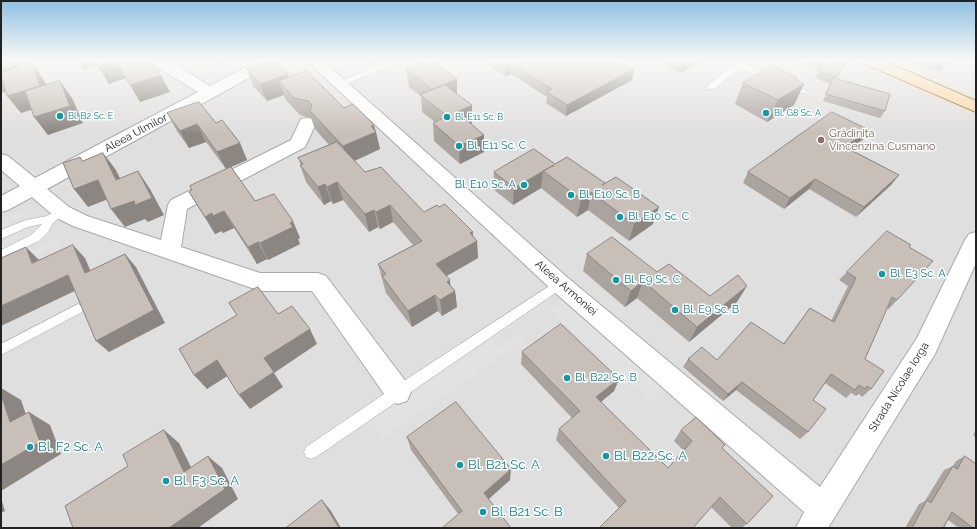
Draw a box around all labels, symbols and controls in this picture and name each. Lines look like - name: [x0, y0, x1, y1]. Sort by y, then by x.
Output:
- marker: Bl. G8 Sc. A: [761, 108, 771, 118]
- place label: Bl. G8 Sc. A: [774, 108, 821, 118]
- marker: Bl. B2 Sc. E: [55, 111, 65, 121]
- place label: Bl. B2 Sc. E: [68, 111, 113, 121]
- street label: Aleea Ulmilor: [102, 111, 170, 155]
- marker: Bl. E11 Sc. B: [442, 112, 452, 122]
- place label: Bl. E11 Sc. B: [455, 112, 503, 122]
- place label: Grădinița Vincenzina Cusmano: [829, 127, 936, 153]
- marker: Grădinița Vincenzina Cusmano: [816, 135, 826, 145]
- place label: Bl. E11 Sc. C: [467, 139, 526, 153]
- marker: Bl. E11 Sc. C: [454, 141, 464, 151]
- place label: Bl. E10 Sc. A: [455, 178, 516, 192]
- marker: Bl. E10 Sc. A: [519, 180, 529, 190]
- place label: Bl. E10 Sc. B: [579, 188, 640, 202]
- marker: Bl. E10 Sc. B: [566, 190, 576, 200]
- place label: Bl. E10 Sc. C: [628, 210, 689, 224]
- marker: Bl. E10 Sc. C: [615, 212, 625, 222]
- street label: Aleea Armoniei: [532, 258, 600, 318]
- place label: Bl. E3 Sc. A: [890, 267, 946, 281]
- marker: Bl. E3 Sc. A: [877, 269, 887, 279]
- place label: Bl. E9 Sc. C: [624, 273, 680, 287]
- marker: Bl. E9 Sc. C: [611, 275, 621, 285]
- place label: Bl. E9 Sc. B: [683, 303, 739, 317]
- marker: Bl. E9 Sc. B: [670, 305, 680, 315]
- street label: Strada Nicolae Iorga: [866, 340, 932, 434]
- place label: Bl. B22 Sc. B: [575, 371, 637, 385]
- marker: Bl. B22 Sc. B: [562, 373, 572, 383]
- place label: Bl. F2 Sc. A: [38, 439, 103, 455]
- marker: Bl. F2 Sc. A: [25, 442, 35, 452]
- place label: Bl. B22 Sc. A: [614, 448, 687, 464]
- marker: Bl. B22 Sc. A: [601, 451, 611, 461]
- place label: Bl. B21 Sc. A: [468, 457, 540, 473]
- marker: Bl. B21 Sc. A: [455, 460, 465, 470]
- place label: Bl. F3 Sc. A: [174, 473, 239, 489]
- marker: Bl. F3 Sc. A: [161, 476, 171, 486]
- place label: Bl. B21 Sc. B: [491, 504, 563, 520]
- marker: Bl. B21 Sc. B: [478, 507, 488, 517]

